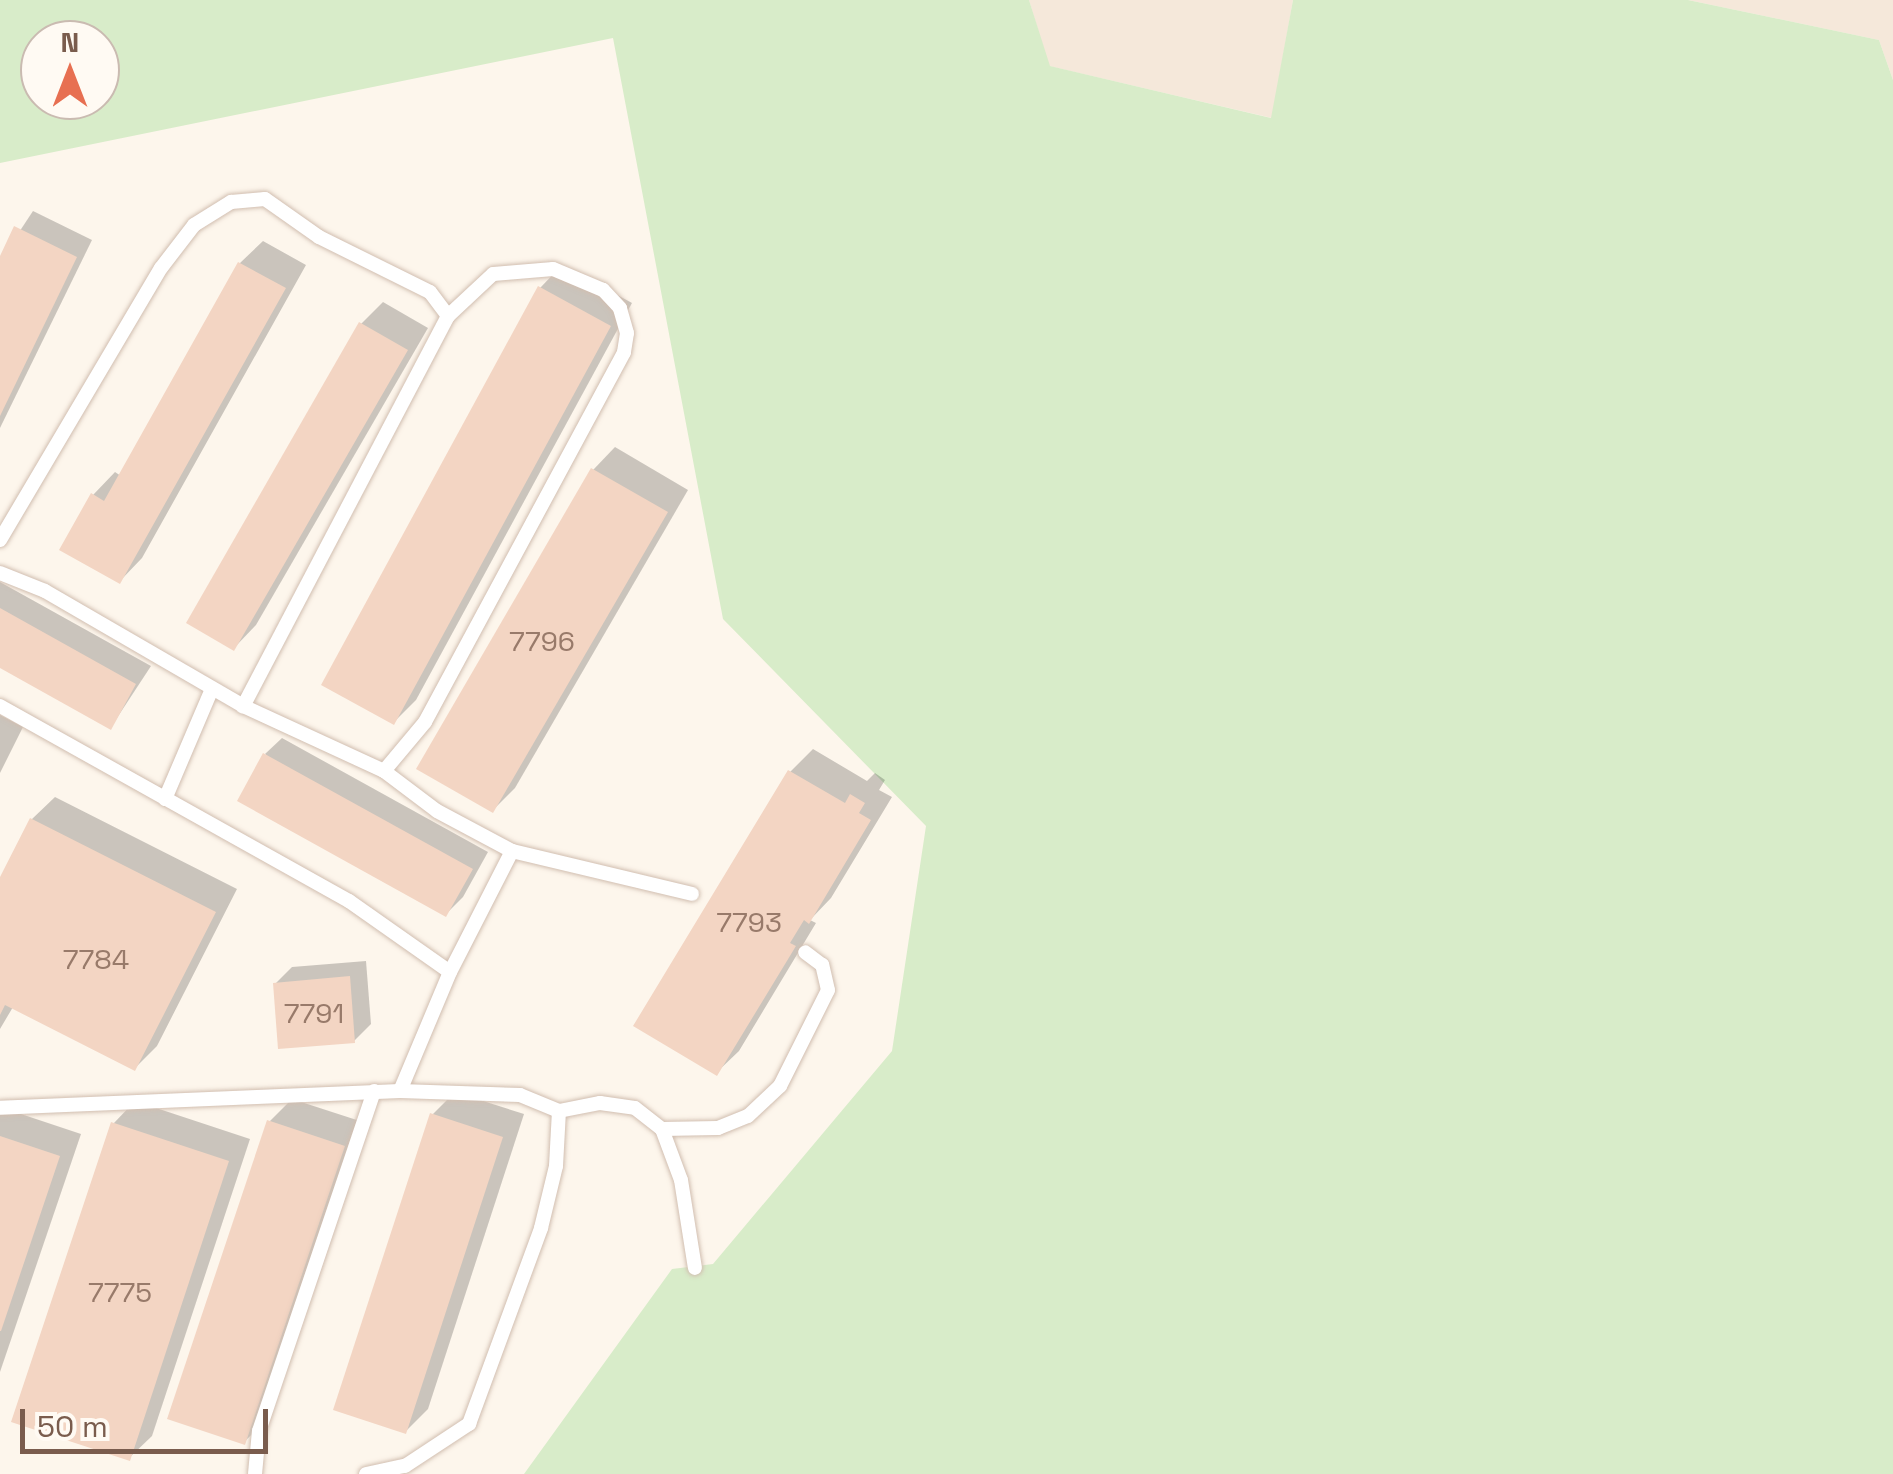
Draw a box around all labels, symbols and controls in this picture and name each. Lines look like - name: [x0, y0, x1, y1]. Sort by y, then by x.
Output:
- north arrow: [20, 20, 120, 120]
- text: N: [61, 24, 79, 60]
- house number: 7796: [509, 624, 575, 658]
- house number: 7793: [716, 905, 782, 939]
- house number: 7784: [63, 942, 129, 976]
- house number: 7791: [284, 996, 344, 1030]
- house number: 7775: [88, 1275, 152, 1309]
- scale bar: [25, 1389, 272, 1451]
- text: 50 m: [37, 1407, 108, 1446]

